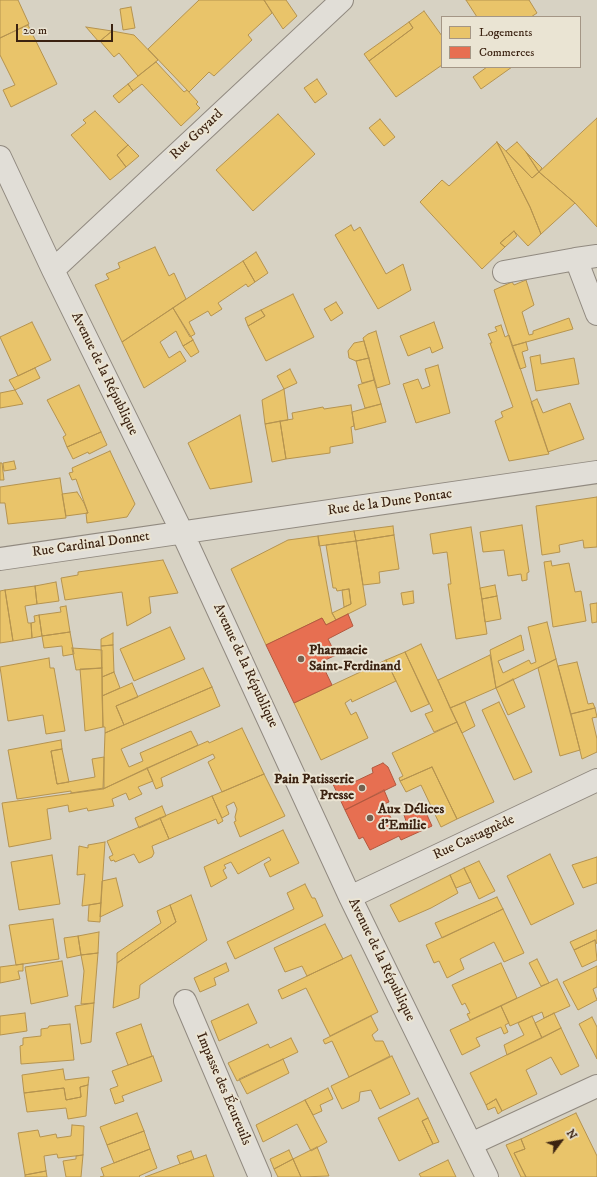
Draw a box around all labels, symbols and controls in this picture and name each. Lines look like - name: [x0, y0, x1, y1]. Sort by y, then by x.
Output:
- scale bar: [18, 16, 115, 42]
- legend: [441, 16, 581, 68]
- text: 20 m: [23, 23, 47, 38]
- text: Logements: [479, 25, 532, 40]
- text: Commerces: [479, 45, 534, 60]
- street label: Rue Goyard: [167, 106, 227, 164]
- street label: Avenue de la République: [67, 310, 141, 438]
- street label: Rue de la Dune Pontac: [327, 486, 453, 520]
- street label: Rue Cardinal Donnet: [31, 528, 151, 562]
- street label: Avenue de la République: [209, 601, 281, 731]
- place label: Pharmacie Saint-Ferdinand: [309, 643, 401, 676]
- marker: Pharmacie Saint-Ferdinand: [296, 654, 306, 664]
- place label: Pain Patisserie Presse: [274, 772, 354, 804]
- marker: Pain Patisserie Presse: [357, 783, 367, 793]
- place label: Aux Délices d'Emilie: [378, 802, 444, 834]
- street label: Rue Castagnède: [431, 812, 517, 864]
- marker: Aux Délices d'Emilie: [365, 813, 375, 823]
- street label: Avenue de la République: [344, 896, 418, 1024]
- street label: Impasse des Écureuils: [192, 1030, 254, 1148]
- north arrow: [541, 1121, 581, 1161]
- text: N: [563, 1127, 580, 1142]

